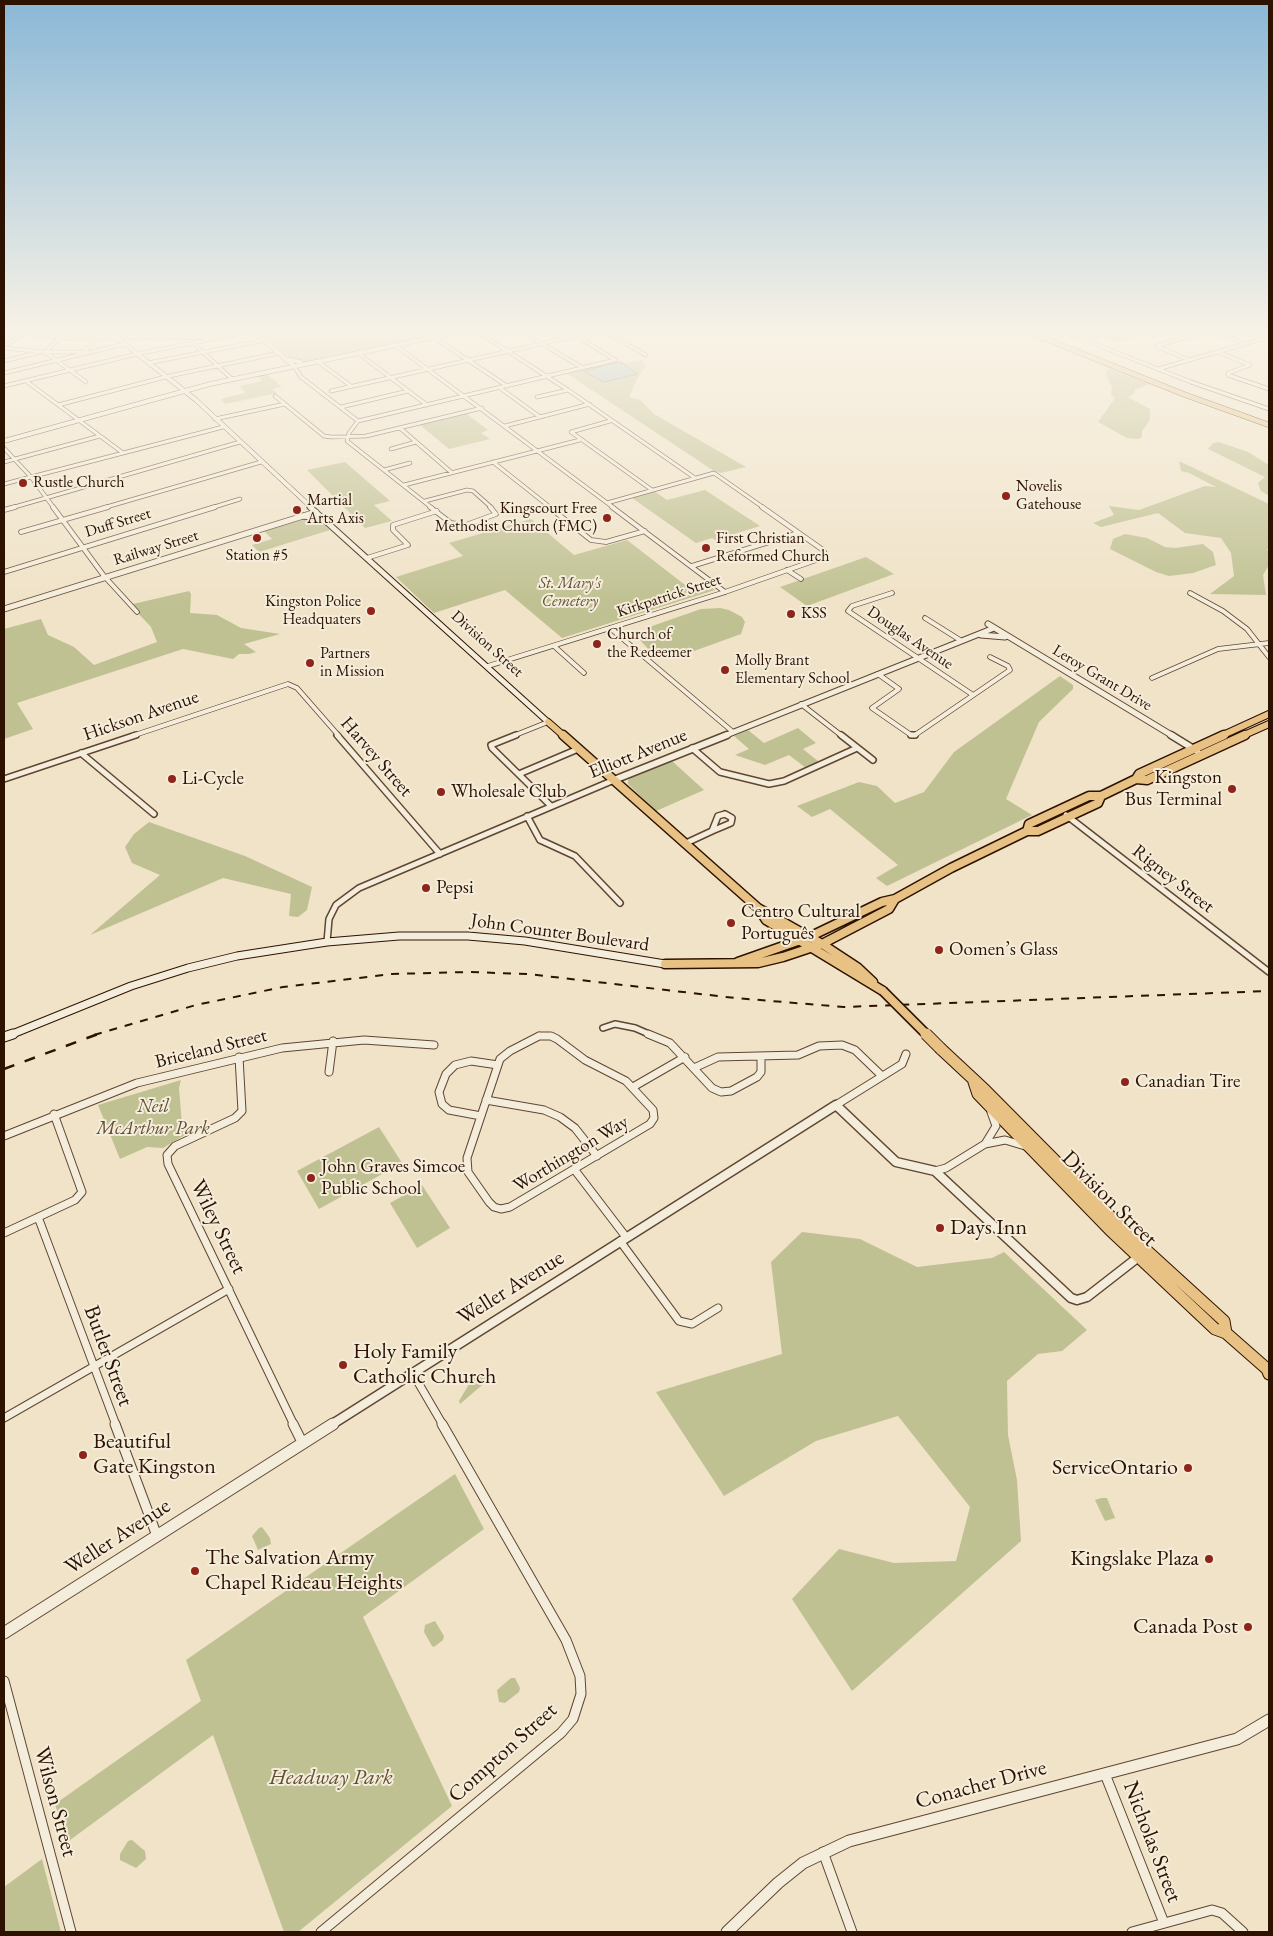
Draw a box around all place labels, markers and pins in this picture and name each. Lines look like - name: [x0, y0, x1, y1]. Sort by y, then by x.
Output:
- place label: Rustle Church: [33, 473, 124, 493]
- marker: Rustle Church: [17, 477, 29, 489]
- place label: Novelis Gatehouse: [1016, 477, 1081, 515]
- marker: Novelis Gatehouse: [1000, 490, 1012, 502]
- place label: Martial Arts Axis: [307, 491, 364, 529]
- place label: Kingscourt Free Methodist Church (FMC): [435, 499, 597, 537]
- marker: Martial Arts Axis: [291, 504, 303, 516]
- marker: Kingscourt Free Methodist Church (FMC): [601, 512, 613, 524]
- place label: First Christian Reformed Church: [716, 529, 830, 567]
- marker: Station #5: [251, 532, 263, 544]
- marker: First Christian Reformed Church: [700, 542, 712, 554]
- place label: Station #5: [226, 546, 288, 566]
- place label: Kingston Police Headquaters: [265, 592, 361, 630]
- place label: KSS: [801, 604, 827, 624]
- marker: Kingston Police Headquaters: [365, 605, 377, 617]
- marker: KSS: [785, 608, 797, 620]
- place label: Church of the Redeemer: [607, 625, 692, 663]
- marker: Church of the Redeemer: [591, 638, 603, 650]
- place label: Partners in Mission: [320, 644, 385, 682]
- place label: Molly Brant Elementary School: [735, 651, 850, 689]
- marker: Partners in Mission: [304, 657, 316, 669]
- marker: Molly Brant Elementary School: [719, 664, 731, 676]
- place label: Kingston Bus Terminal: [1125, 767, 1222, 811]
- place label: Li-Cycle: [182, 768, 244, 790]
- marker: Li-Cycle: [166, 773, 178, 785]
- place label: Wholesale Club: [451, 781, 567, 803]
- marker: Kingston Bus Terminal: [1226, 783, 1238, 795]
- marker: Wholesale Club: [435, 786, 447, 798]
- place label: Pepsi: [436, 877, 474, 899]
- marker: Pepsi: [420, 882, 432, 894]
- place label: Centro Cultural Português: [741, 901, 860, 945]
- marker: Centro Cultural Português: [725, 917, 737, 929]
- place label: Oomen’s Glass: [949, 939, 1058, 961]
- marker: Oomen’s Glass: [933, 944, 945, 956]
- place label: Canadian Tire: [1135, 1071, 1241, 1093]
- marker: Canadian Tire: [1119, 1076, 1131, 1088]
- place label: John Graves Simcoe Public School: [321, 1156, 465, 1200]
- marker: John Graves Simcoe Public School: [305, 1172, 317, 1184]
- place label: Days Inn: [950, 1215, 1027, 1241]
- marker: Days Inn: [934, 1222, 946, 1234]
- place label: Holy Family Catholic Church: [353, 1339, 496, 1390]
- marker: Holy Family Catholic Church: [337, 1359, 349, 1371]
- place label: Beautiful Gate Kingston: [93, 1429, 216, 1480]
- marker: Beautiful Gate Kingston: [77, 1449, 89, 1461]
- place label: ServiceOntario: [1052, 1455, 1178, 1481]
- marker: ServiceOntario: [1182, 1462, 1194, 1474]
- place label: The Salvation Army Chapel Rideau Heights: [205, 1545, 403, 1596]
- place label: Kingslake Plaza: [1070, 1546, 1199, 1572]
- marker: Kingslake Plaza: [1203, 1553, 1215, 1565]
- marker: The Salvation Army Chapel Rideau Heights: [189, 1565, 201, 1577]
- place label: Canada Post: [1133, 1614, 1238, 1640]
- marker: Canada Post: [1242, 1621, 1254, 1633]

